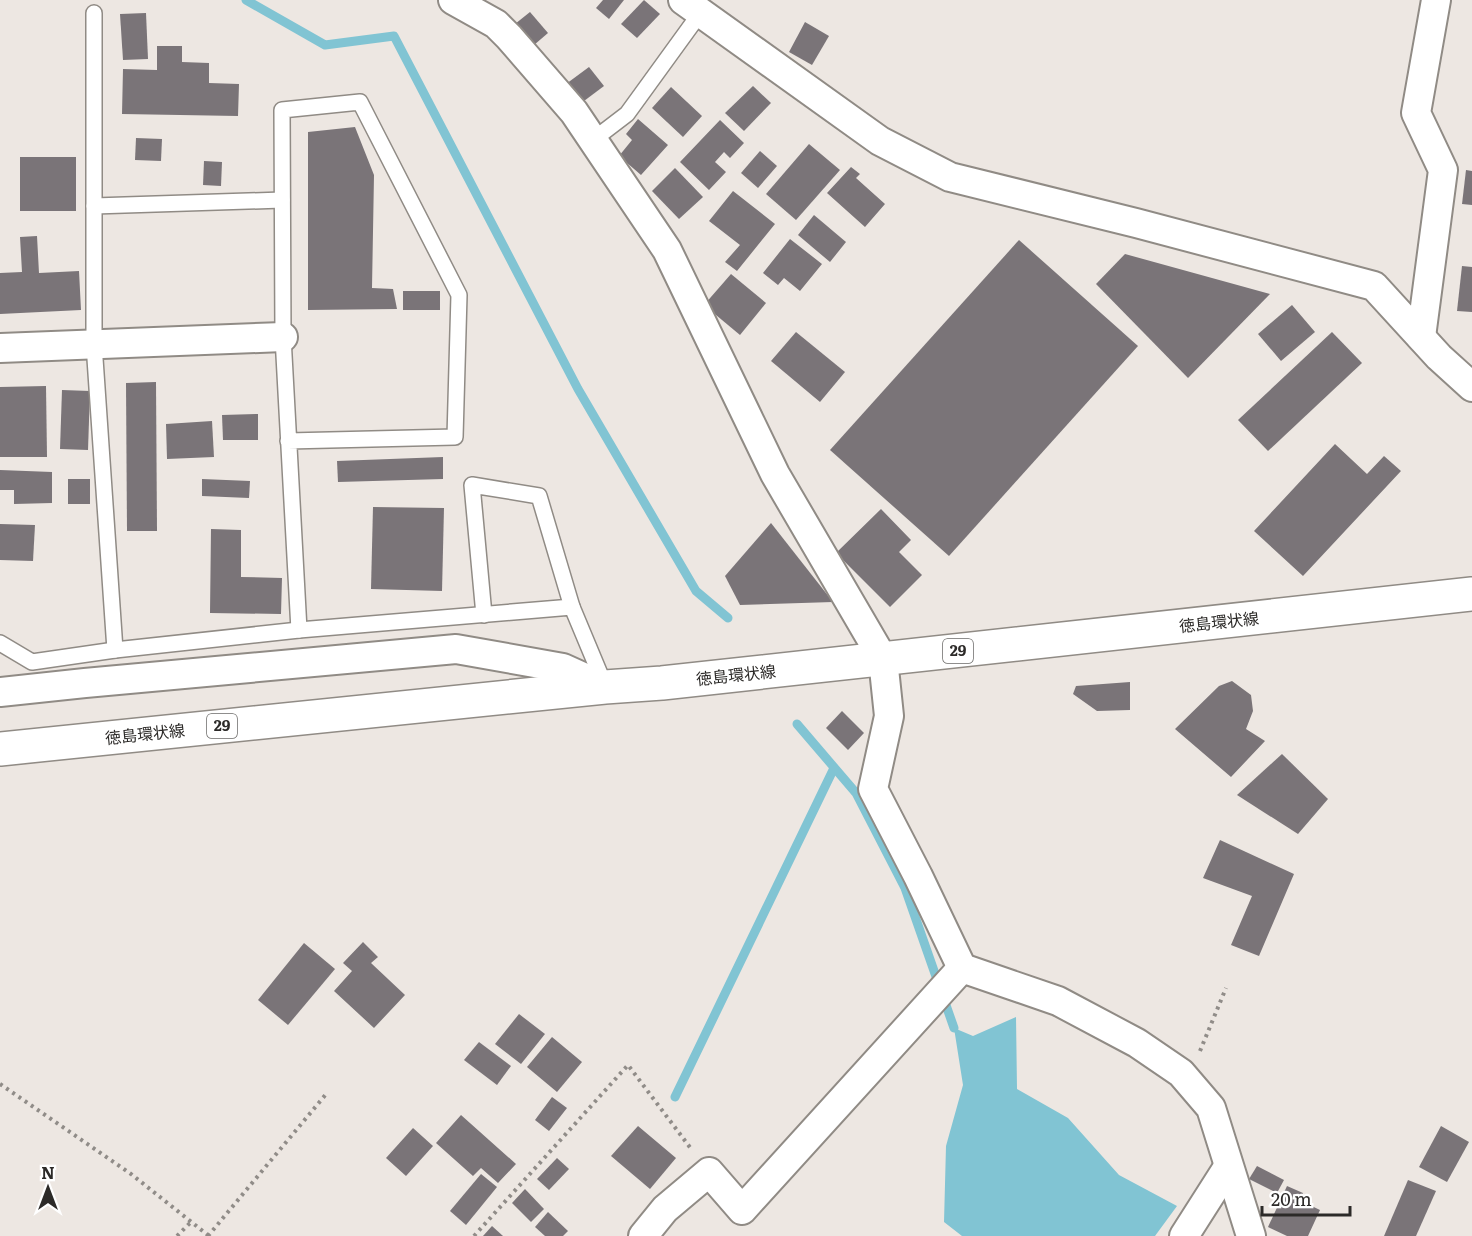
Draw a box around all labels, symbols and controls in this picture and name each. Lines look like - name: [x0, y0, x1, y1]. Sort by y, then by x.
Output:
- street label: 徳島環状線: [1178, 605, 1260, 637]
- road number: 29: [943, 639, 973, 663]
- street label: 徳島環状線: [695, 658, 777, 690]
- road number: 29: [207, 714, 237, 738]
- street label: 徳島環状線: [104, 717, 186, 749]
- north arrow: [18, 1158, 78, 1218]
- text: N: [41, 1160, 55, 1184]
- scale bar: [1262, 1179, 1350, 1217]
- text: 20 m: [1271, 1185, 1312, 1212]

